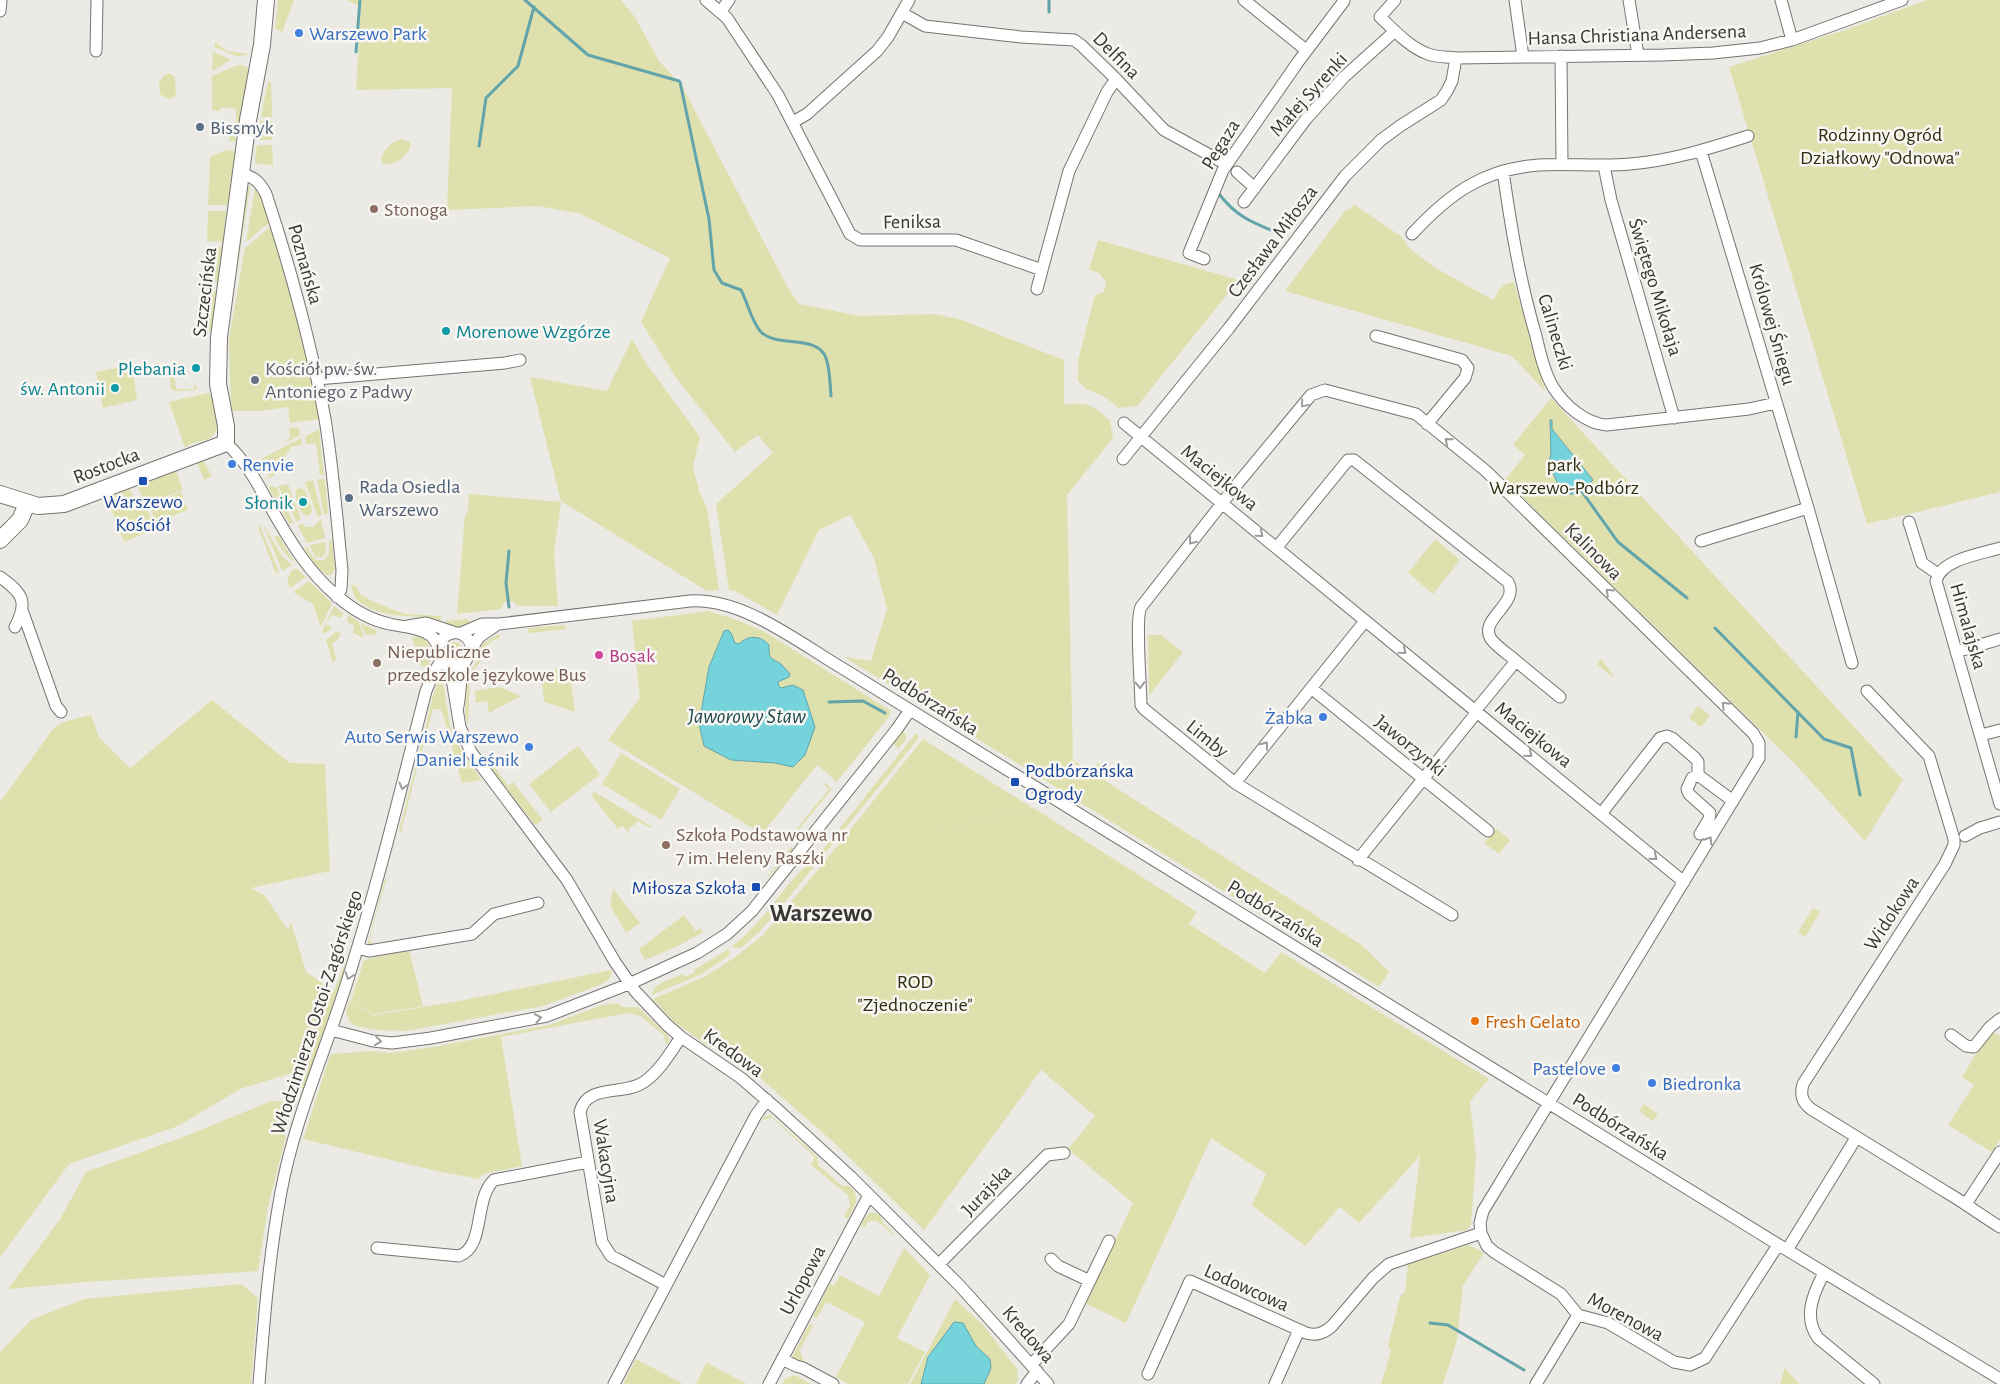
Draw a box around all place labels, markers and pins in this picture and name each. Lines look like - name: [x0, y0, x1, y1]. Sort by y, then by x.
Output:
- place label: Warszewo Park: [309, 24, 427, 44]
- marker: Warszewo Park: [293, 27, 305, 39]
- place label: Bissmyk: [210, 118, 274, 138]
- marker: Bissmyk: [194, 121, 206, 133]
- place label: Stonoga: [384, 200, 448, 220]
- marker: Stonoga: [368, 203, 380, 215]
- place label: Morenowe Wzgórze: [456, 322, 611, 342]
- marker: Morenowe Wzgórze: [440, 325, 452, 337]
- place label: Plebania: [118, 359, 186, 379]
- place label: Kościół pw. św. Antoniego z Padwy: [265, 359, 413, 402]
- marker: Plebania: [190, 362, 202, 374]
- marker: Kościół pw. św. Antoniego z Padwy: [249, 374, 261, 386]
- place label: św. Antonii: [20, 379, 105, 399]
- marker: św. Antonii: [109, 382, 121, 394]
- place label: Renvie: [242, 455, 294, 475]
- marker: Renvie: [226, 458, 238, 470]
- marker: Warszewo Kościół: [137, 475, 149, 487]
- place label: Rada Osiedla Warszewo: [359, 477, 461, 520]
- place label: Warszewo Kościół: [103, 492, 183, 535]
- marker: Rada Osiedla Warszewo: [343, 492, 355, 504]
- place label: Słonik: [244, 493, 293, 513]
- marker: Słonik: [297, 496, 309, 508]
- place label: Niepubliczne przedszkole językowe Bus: [387, 642, 586, 685]
- place label: Bosak: [609, 646, 655, 666]
- marker: Bosak: [593, 649, 605, 661]
- marker: Niepubliczne przedszkole językowe Bus: [371, 657, 383, 669]
- place label: Żabka: [1265, 708, 1313, 728]
- marker: Żabka: [1317, 711, 1329, 723]
- place label: Auto Serwis Warszewo Daniel Leśnik: [345, 727, 519, 770]
- marker: Auto Serwis Warszewo Daniel Leśnik: [523, 741, 535, 753]
- place label: Podbórzańska Ogrody: [1025, 761, 1134, 804]
- marker: Podbórzańska Ogrody: [1009, 776, 1021, 788]
- place label: Szkoła Podstawowa nr 7 im. Heleny Raszki: [676, 825, 848, 868]
- marker: Szkoła Podstawowa nr 7 im. Heleny Raszki: [660, 839, 672, 851]
- place label: Miłosza Szkoła: [631, 878, 746, 898]
- marker: Miłosza Szkoła: [750, 881, 762, 893]
- place label: Fresh Gelato: [1485, 1012, 1581, 1032]
- marker: Fresh Gelato: [1469, 1015, 1481, 1027]
- place label: Pastelove: [1532, 1059, 1606, 1079]
- marker: Pastelove: [1610, 1062, 1622, 1074]
- place label: Biedronka: [1662, 1074, 1742, 1094]
- marker: Biedronka: [1646, 1077, 1658, 1089]

